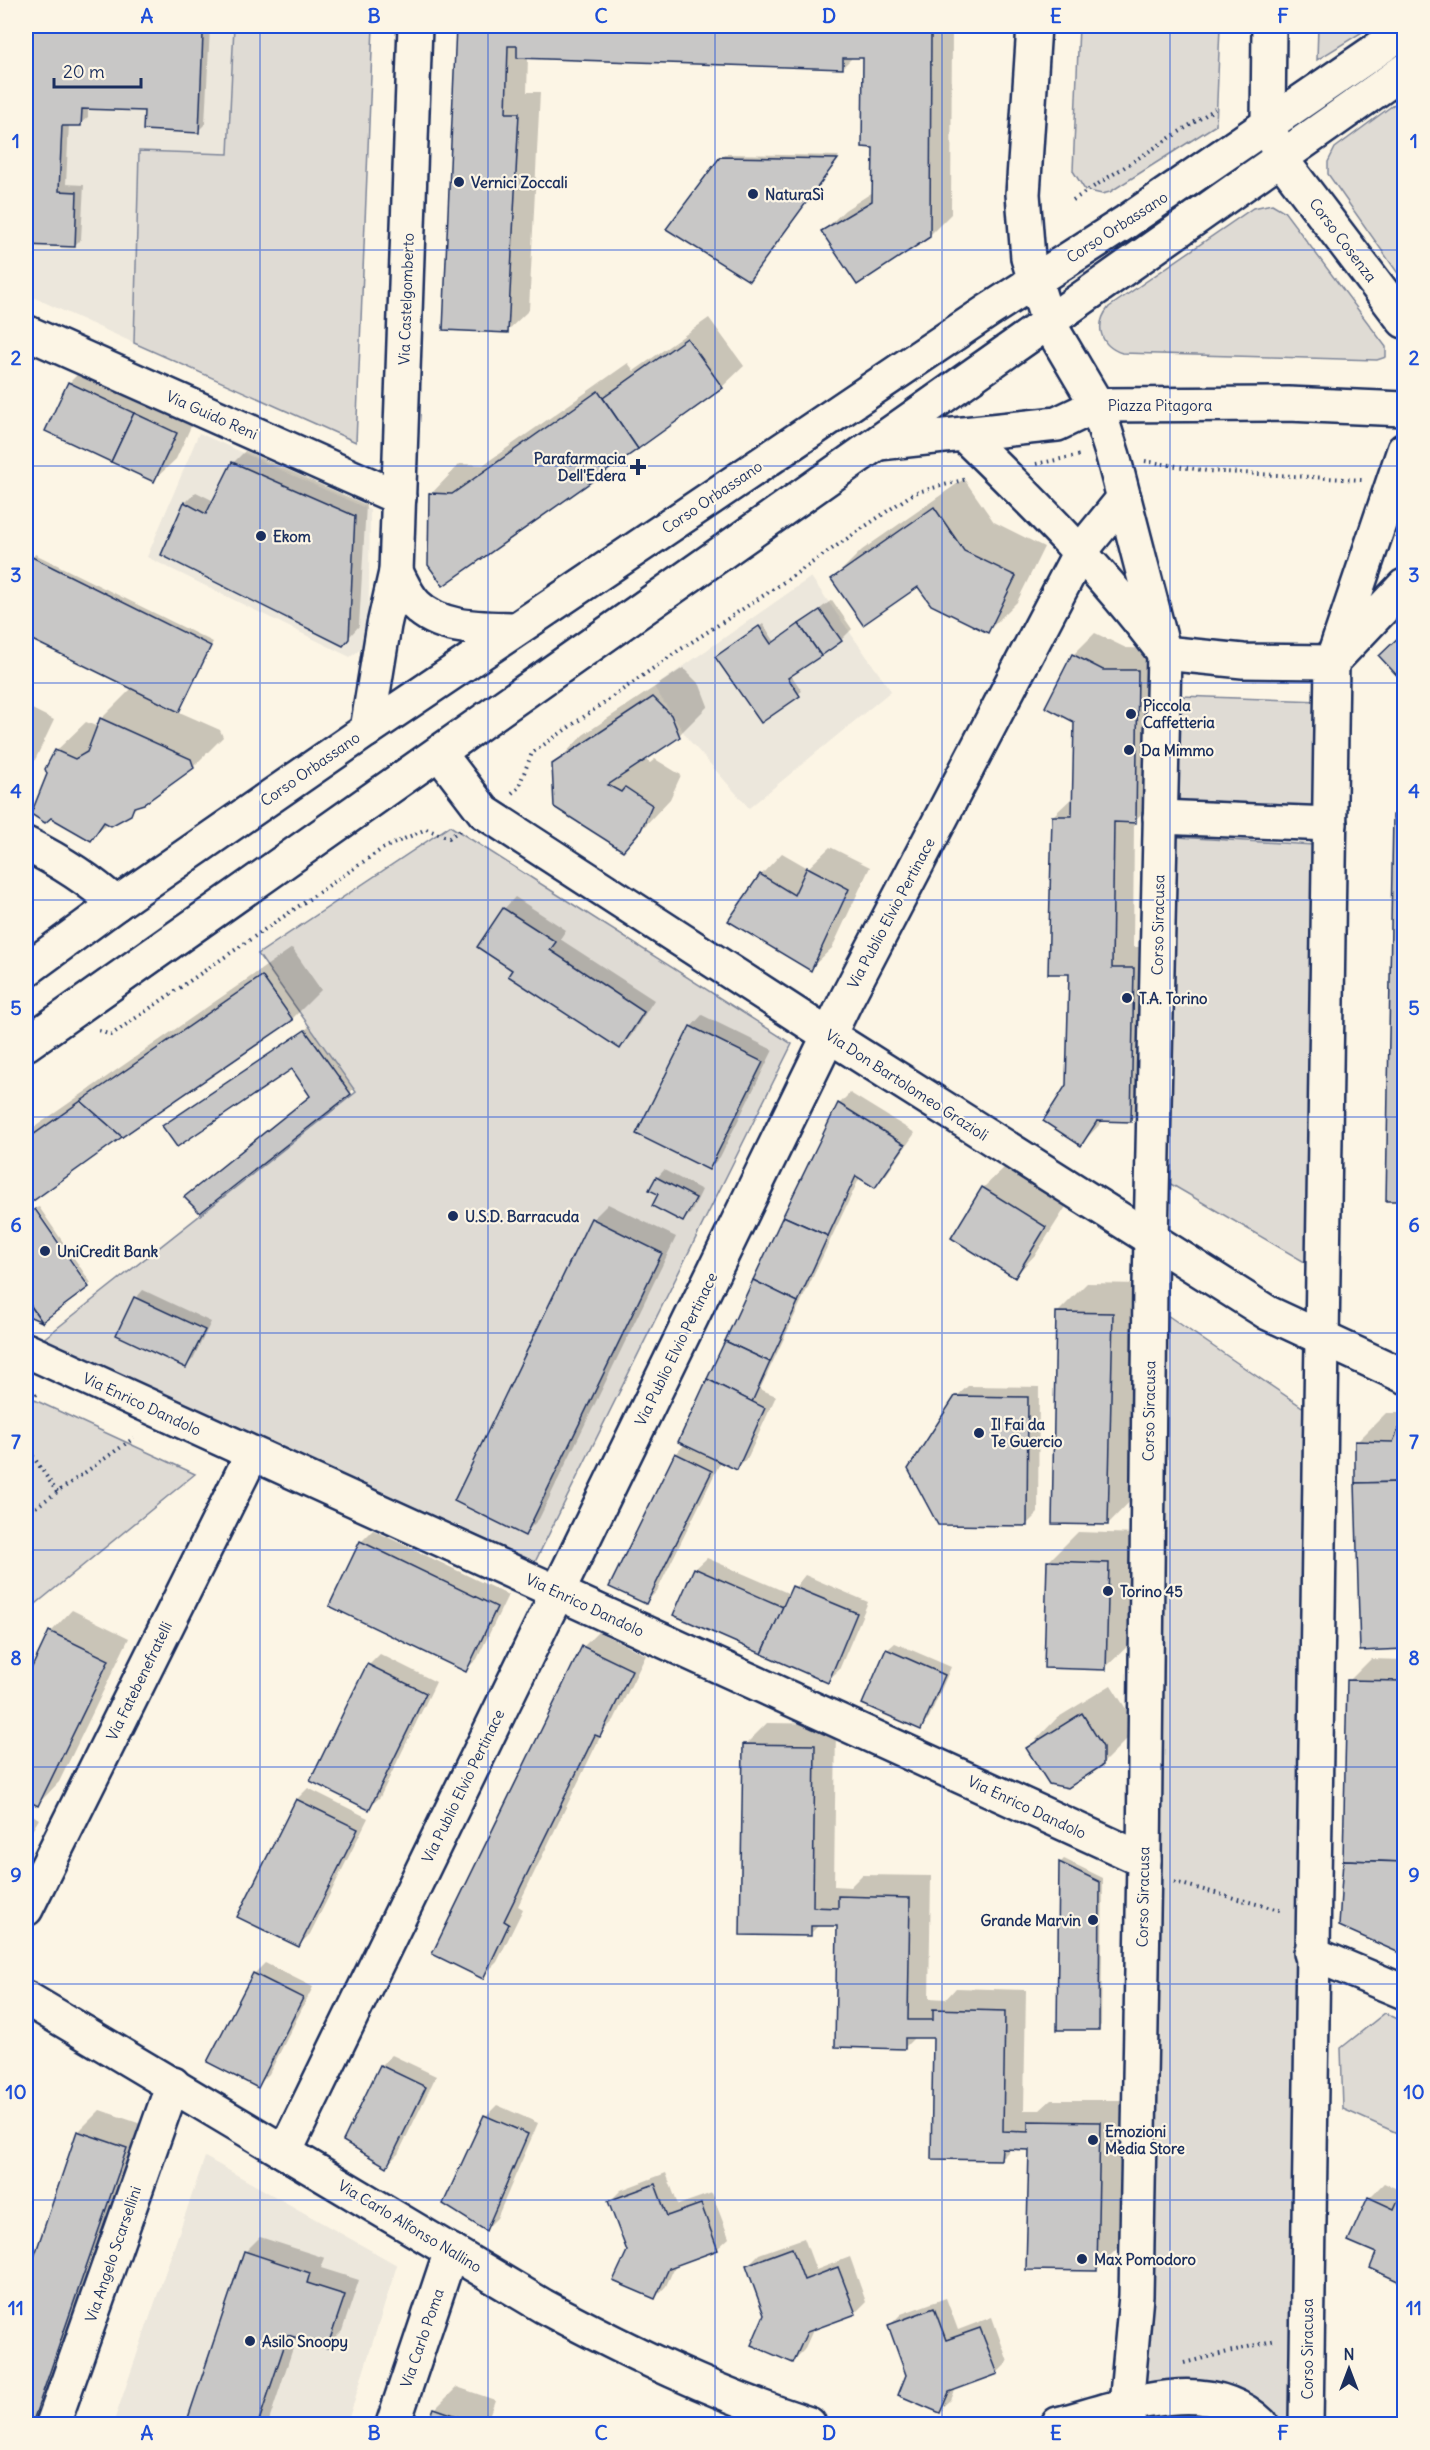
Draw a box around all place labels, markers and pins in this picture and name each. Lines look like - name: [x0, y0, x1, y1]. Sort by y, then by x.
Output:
- place label: Vernici Zoccali: [471, 173, 568, 192]
- marker: Vernici Zoccali: [452, 175, 466, 189]
- place label: NaturaSì: [765, 185, 824, 204]
- marker: NaturaSì: [746, 187, 760, 201]
- place label: Parafarmacia Dell'Edera: [534, 449, 626, 485]
- marker: Parafarmacia Dell'Edera: [631, 460, 645, 474]
- place label: Ekom: [273, 527, 311, 546]
- marker: Ekom: [254, 529, 268, 543]
- place label: Piccola Caffetteria: [1143, 696, 1215, 732]
- marker: Piccola Caffetteria: [1124, 707, 1138, 721]
- place label: Da Mimmo: [1141, 741, 1215, 760]
- marker: Da Mimmo: [1122, 743, 1136, 757]
- place label: T.A. Torino: [1139, 989, 1208, 1008]
- marker: T.A. Torino: [1120, 991, 1134, 1005]
- place label: U.S.D. Barracuda: [465, 1207, 580, 1226]
- marker: U.S.D. Barracuda: [446, 1209, 460, 1223]
- place label: UniCredit Bank: [57, 1242, 159, 1261]
- marker: UniCredit Bank: [38, 1244, 52, 1258]
- place label: Il Fai da Te Guercio: [991, 1415, 1063, 1451]
- marker: Il Fai da Te Guercio: [972, 1426, 986, 1440]
- place label: Torino 45: [1120, 1582, 1183, 1601]
- marker: Torino 45: [1101, 1584, 1115, 1598]
- place label: Grande Marvin: [980, 1911, 1081, 1930]
- marker: Grande Marvin: [1086, 1913, 1100, 1927]
- place label: Emozioni Media Store: [1105, 2122, 1185, 2158]
- marker: Emozioni Media Store: [1086, 2133, 1100, 2147]
- place label: Max Pomodoro: [1094, 2250, 1197, 2269]
- marker: Max Pomodoro: [1075, 2252, 1089, 2266]
- place label: Asilo Snoopy: [262, 2332, 348, 2352]
- marker: Asilo Snoopy: [243, 2334, 257, 2348]

